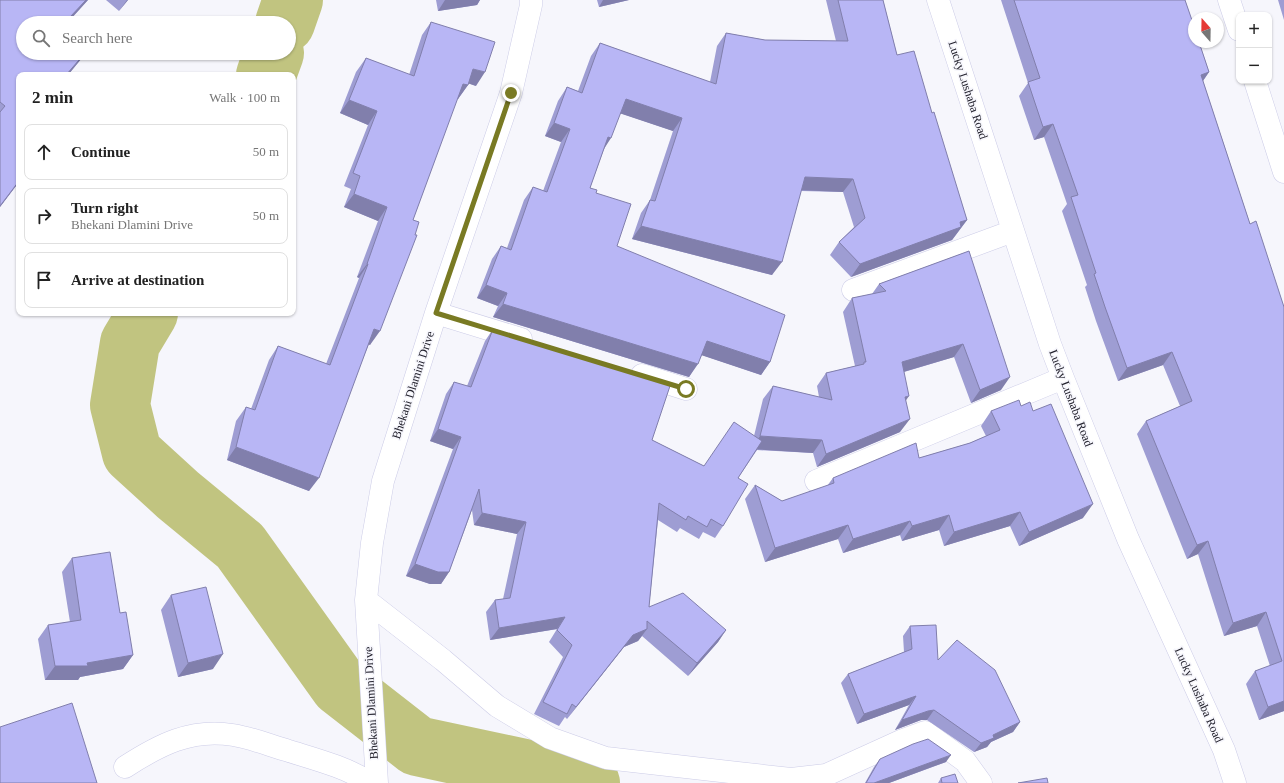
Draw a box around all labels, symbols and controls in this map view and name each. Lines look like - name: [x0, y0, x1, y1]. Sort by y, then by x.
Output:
- north arrow: [1188, 12, 1224, 48]
- map controls: [1236, 12, 1272, 84]
- button: +: [1236, 12, 1272, 48]
- search box: [16, 16, 296, 60]
- icon: search: [30, 27, 52, 49]
- text: Search here: [62, 30, 132, 46]
- street label: Lucky Lushaba Road: [945, 39, 991, 141]
- button: −: [1236, 48, 1272, 84]
- route end: [502, 84, 520, 102]
- text: 2 min: [32, 88, 73, 107]
- text: Walk · 100 m: [209, 90, 280, 105]
- icon: ahead: [33, 141, 55, 163]
- text: Continue: [71, 144, 130, 160]
- text: 50 m: [253, 144, 279, 159]
- text: Turn right: [71, 200, 138, 216]
- icon: right: [33, 205, 55, 227]
- text: 50 m: [253, 208, 279, 223]
- text: Bhekani Dlamini Drive: [71, 217, 193, 232]
- icon: arrive: [33, 269, 55, 291]
- text: Arrive at destination: [71, 272, 204, 288]
- street label: Bhekani Dlamini Drive: [389, 329, 437, 441]
- street label: Lucky Lushaba Road: [1046, 348, 1096, 448]
- route start: [677, 380, 695, 398]
- street label: Lucky Lushaba Road: [1172, 645, 1226, 745]
- street label: Bhekani Dlamini Drive: [361, 646, 381, 760]

